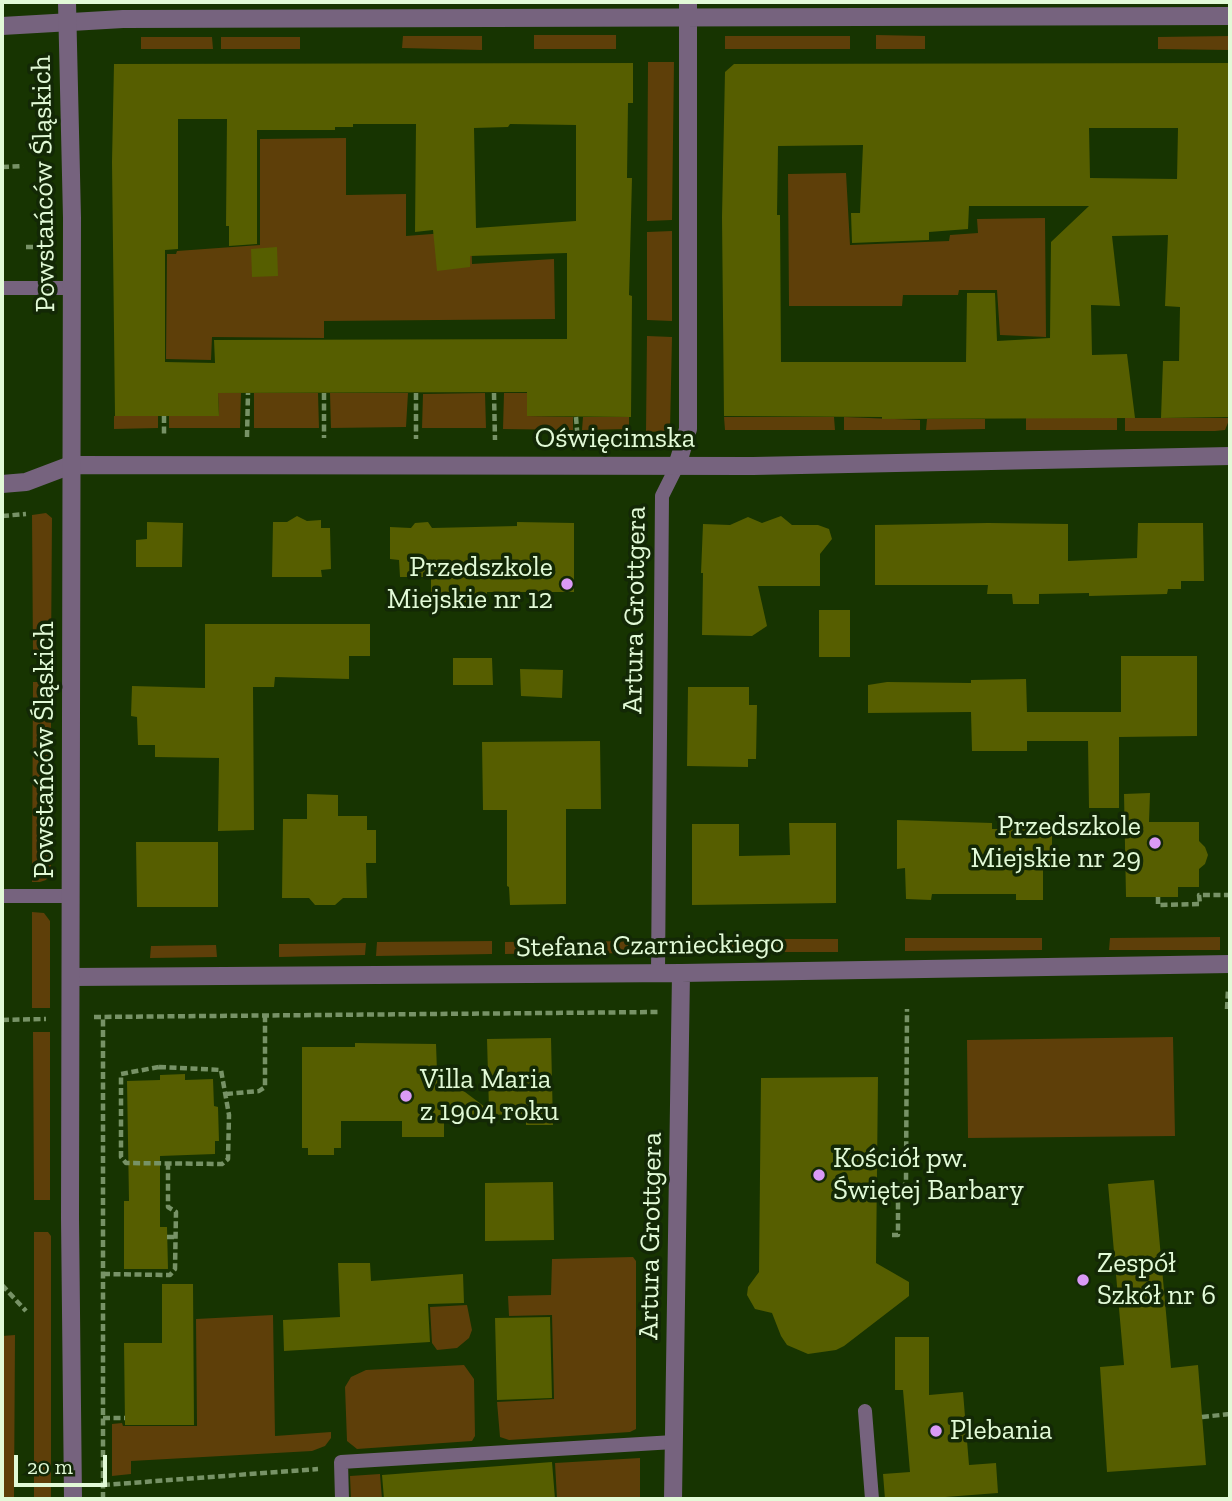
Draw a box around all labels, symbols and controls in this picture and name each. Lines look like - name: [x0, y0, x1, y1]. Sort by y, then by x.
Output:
- street label: Powstańców Śląskich: [25, 55, 63, 313]
- street label: Oświęcimska: [535, 422, 695, 456]
- street label: Artura Grottgera: [616, 506, 654, 714]
- place label: Przedszkole Miejskie nr 12: [387, 551, 553, 617]
- marker: Przedszkole Miejskie nr 12: [559, 576, 575, 592]
- street label: Powstańców Śląskich: [28, 622, 62, 878]
- place label: Przedszkole Miejskie nr 29: [971, 810, 1141, 876]
- marker: Przedszkole Miejskie nr 29: [1147, 835, 1163, 851]
- street label: Stefana Czarnieckiego: [515, 927, 785, 965]
- place label: Villa Maria z 1904 roku: [420, 1063, 559, 1129]
- marker: Villa Maria z 1904 roku: [398, 1088, 414, 1104]
- street label: Artura Grottgera: [632, 1132, 670, 1340]
- place label: Kościół pw. Świętej Barbary: [833, 1142, 1024, 1208]
- marker: Kościół pw. Świętej Barbary: [811, 1167, 827, 1183]
- place label: Zespół Szkół nr 6: [1097, 1247, 1216, 1313]
- marker: Zespół Szkół nr 6: [1075, 1272, 1091, 1288]
- place label: Plebania: [950, 1414, 1053, 1448]
- marker: Plebania: [928, 1423, 944, 1439]
- scale bar: [18, 1442, 110, 1486]
- text: 20 m: [27, 1454, 73, 1479]

